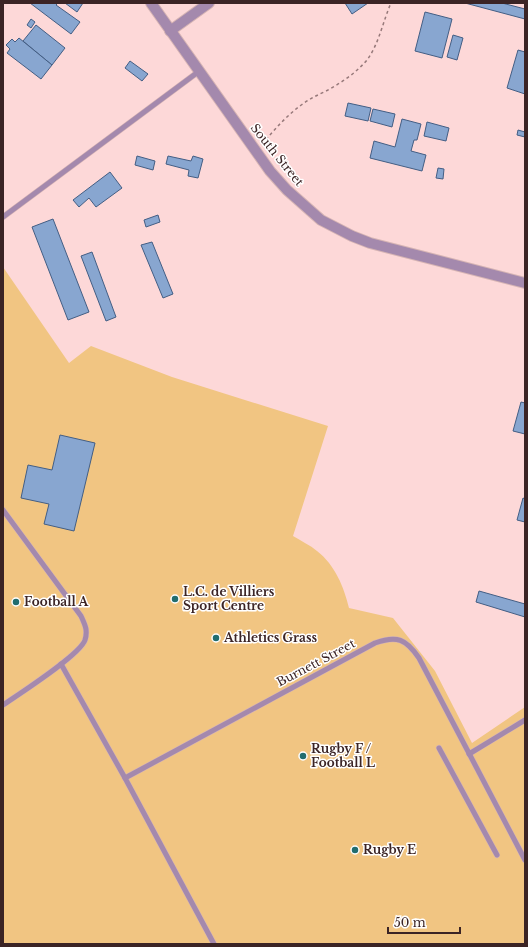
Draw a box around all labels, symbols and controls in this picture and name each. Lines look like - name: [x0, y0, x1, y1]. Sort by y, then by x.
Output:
- street label: South Street: [248, 120, 307, 189]
- place label: L.C. de Villiers Sport Centre: [183, 584, 275, 613]
- place label: Football A: [24, 594, 89, 609]
- marker: L.C. de Villiers Sport Centre: [170, 594, 180, 604]
- marker: Football A: [11, 597, 21, 607]
- place label: Athletics Grass: [223, 630, 317, 645]
- marker: Athletics Grass: [211, 633, 221, 643]
- street label: Burnett Street: [274, 635, 358, 690]
- place label: Rugby F / Football L: [311, 741, 375, 770]
- marker: Rugby F / Football L: [298, 751, 308, 761]
- place label: Rugby E: [363, 842, 416, 857]
- marker: Rugby E: [350, 845, 360, 855]
- scale bar: [388, 909, 460, 935]
- text: 50 m: [394, 915, 426, 930]

